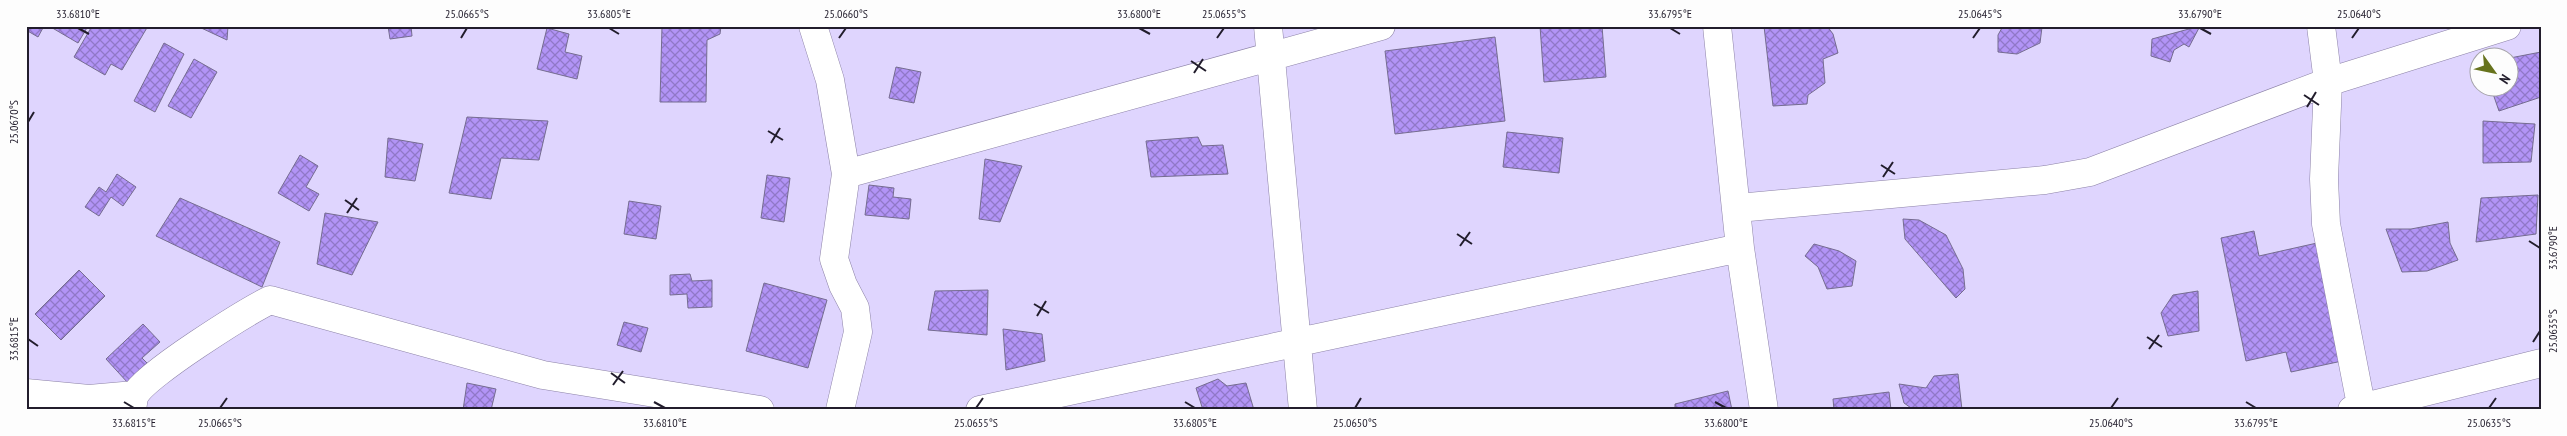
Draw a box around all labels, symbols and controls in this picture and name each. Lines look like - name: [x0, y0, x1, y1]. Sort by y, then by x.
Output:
- text: 33.6810°E: [56, 6, 100, 21]
- text: 25.0665°S: [445, 6, 489, 21]
- text: 33.6805°E: [587, 6, 631, 21]
- text: 25.0660°S: [824, 6, 868, 21]
- text: 33.6800°E: [1117, 6, 1161, 21]
- text: 25.0655°S: [1202, 6, 1246, 21]
- text: 33.6795°E: [1648, 6, 1692, 21]
- text: 25.0645°S: [1958, 6, 2002, 21]
- text: 33.6790°E: [2178, 6, 2222, 21]
- text: 25.0640°S: [2337, 6, 2381, 21]
- north arrow: [2470, 48, 2520, 98]
- text: N: [2495, 71, 2515, 87]
- text: 25.0670°S: [6, 100, 21, 144]
- text: 33.6790°E: [2545, 226, 2560, 270]
- text: 25.0635°S: [2545, 309, 2560, 353]
- text: 33.6815°E: [6, 317, 21, 361]
- text: 33.6815°E: [112, 415, 156, 430]
- text: 25.0665°S: [198, 415, 242, 430]
- text: 33.6810°E: [643, 415, 687, 430]
- text: 25.0655°S: [954, 415, 998, 430]
- text: 33.6805°E: [1173, 415, 1217, 430]
- text: 25.0650°S: [1333, 415, 1377, 430]
- text: 33.6800°E: [1704, 415, 1748, 430]
- text: 25.0640°S: [2089, 415, 2133, 430]
- text: 33.6795°E: [2234, 415, 2278, 430]
- text: 25.0635°S: [2467, 415, 2511, 430]

